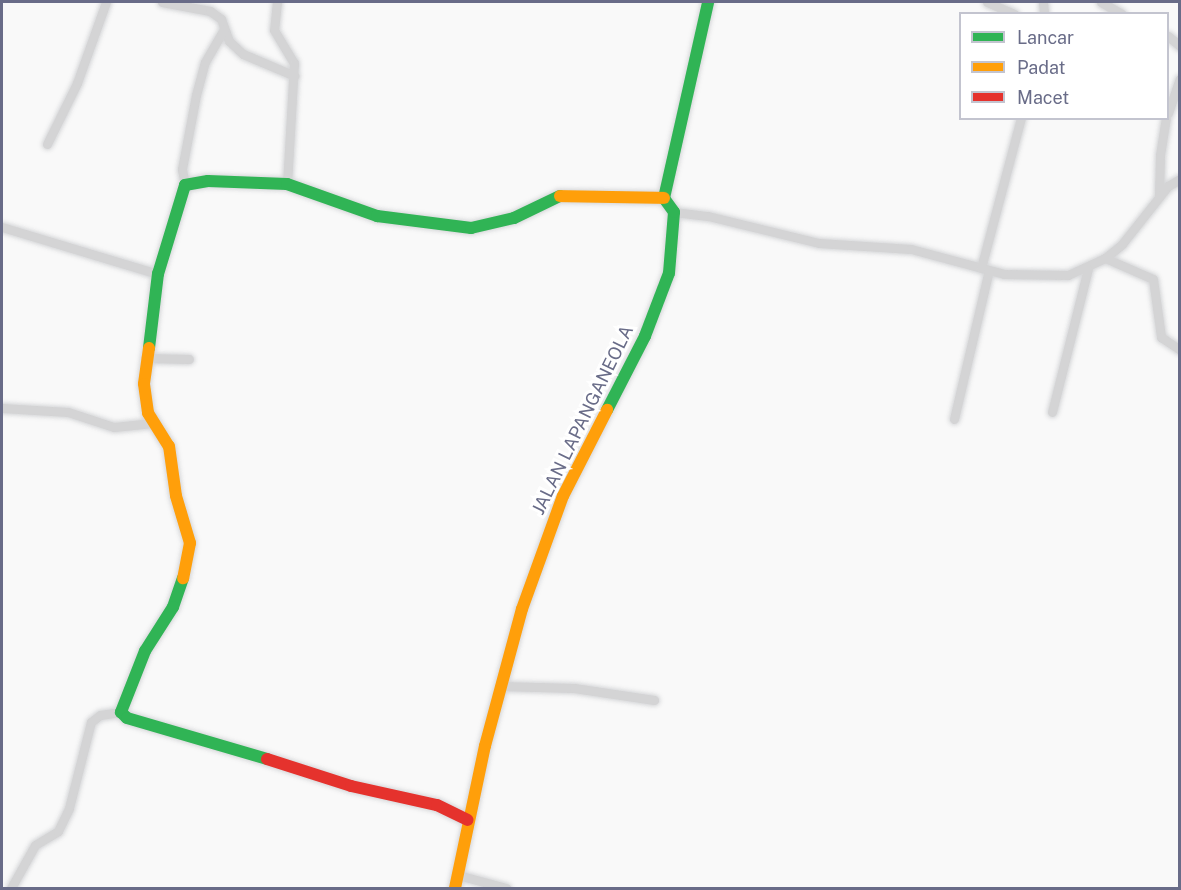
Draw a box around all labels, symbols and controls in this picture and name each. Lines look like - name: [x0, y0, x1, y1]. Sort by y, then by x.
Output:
- legend: [959, 12, 1169, 120]
- text: Lancar: [1017, 27, 1074, 48]
- text: Padat: [1017, 57, 1066, 78]
- text: Macet: [1017, 87, 1069, 108]
- street label: JALAN LAPANGANEOLA: [528, 322, 638, 518]

